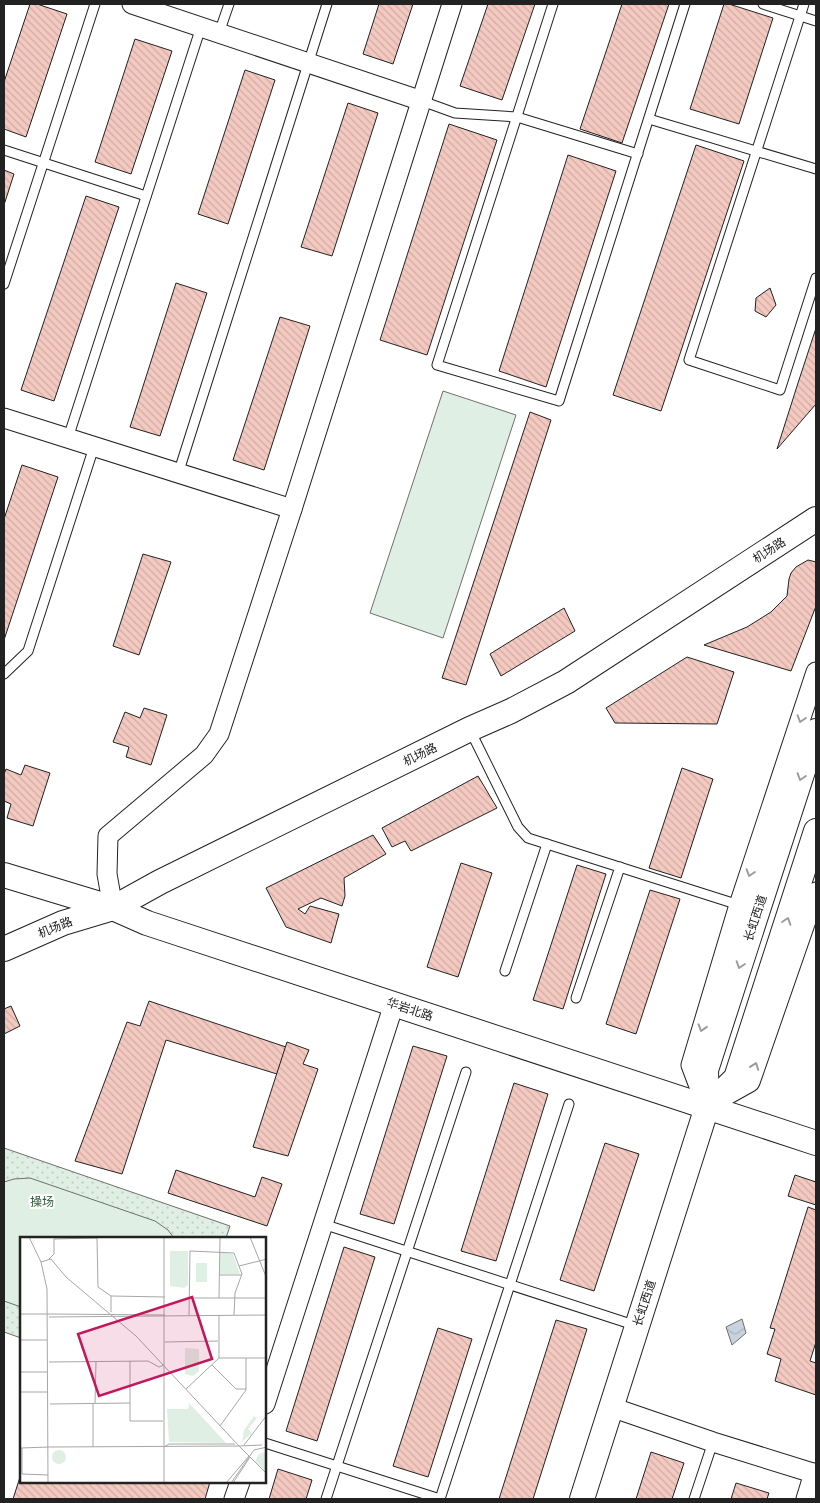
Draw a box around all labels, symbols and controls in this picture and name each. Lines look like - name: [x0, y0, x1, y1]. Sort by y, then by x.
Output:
- street label: 机场路: [749, 532, 789, 568]
- one-way arrow: [797, 714, 807, 722]
- street label: 机场路: [400, 738, 440, 770]
- one-way arrow: [797, 773, 807, 781]
- one-way arrow: [746, 868, 756, 877]
- street label: 长虹西道: [739, 892, 771, 944]
- street label: 机场路: [35, 911, 75, 943]
- one-way arrow: [781, 918, 791, 926]
- one-way arrow: [736, 960, 746, 969]
- street label: 华岩北路: [384, 993, 436, 1025]
- one-way arrow: [698, 1024, 708, 1032]
- one-way arrow: [749, 1063, 759, 1071]
- park label: 操场: [30, 1192, 54, 1211]
- inset map: [20, 1237, 266, 1483]
- street label: 长虹西道: [628, 1277, 660, 1329]

